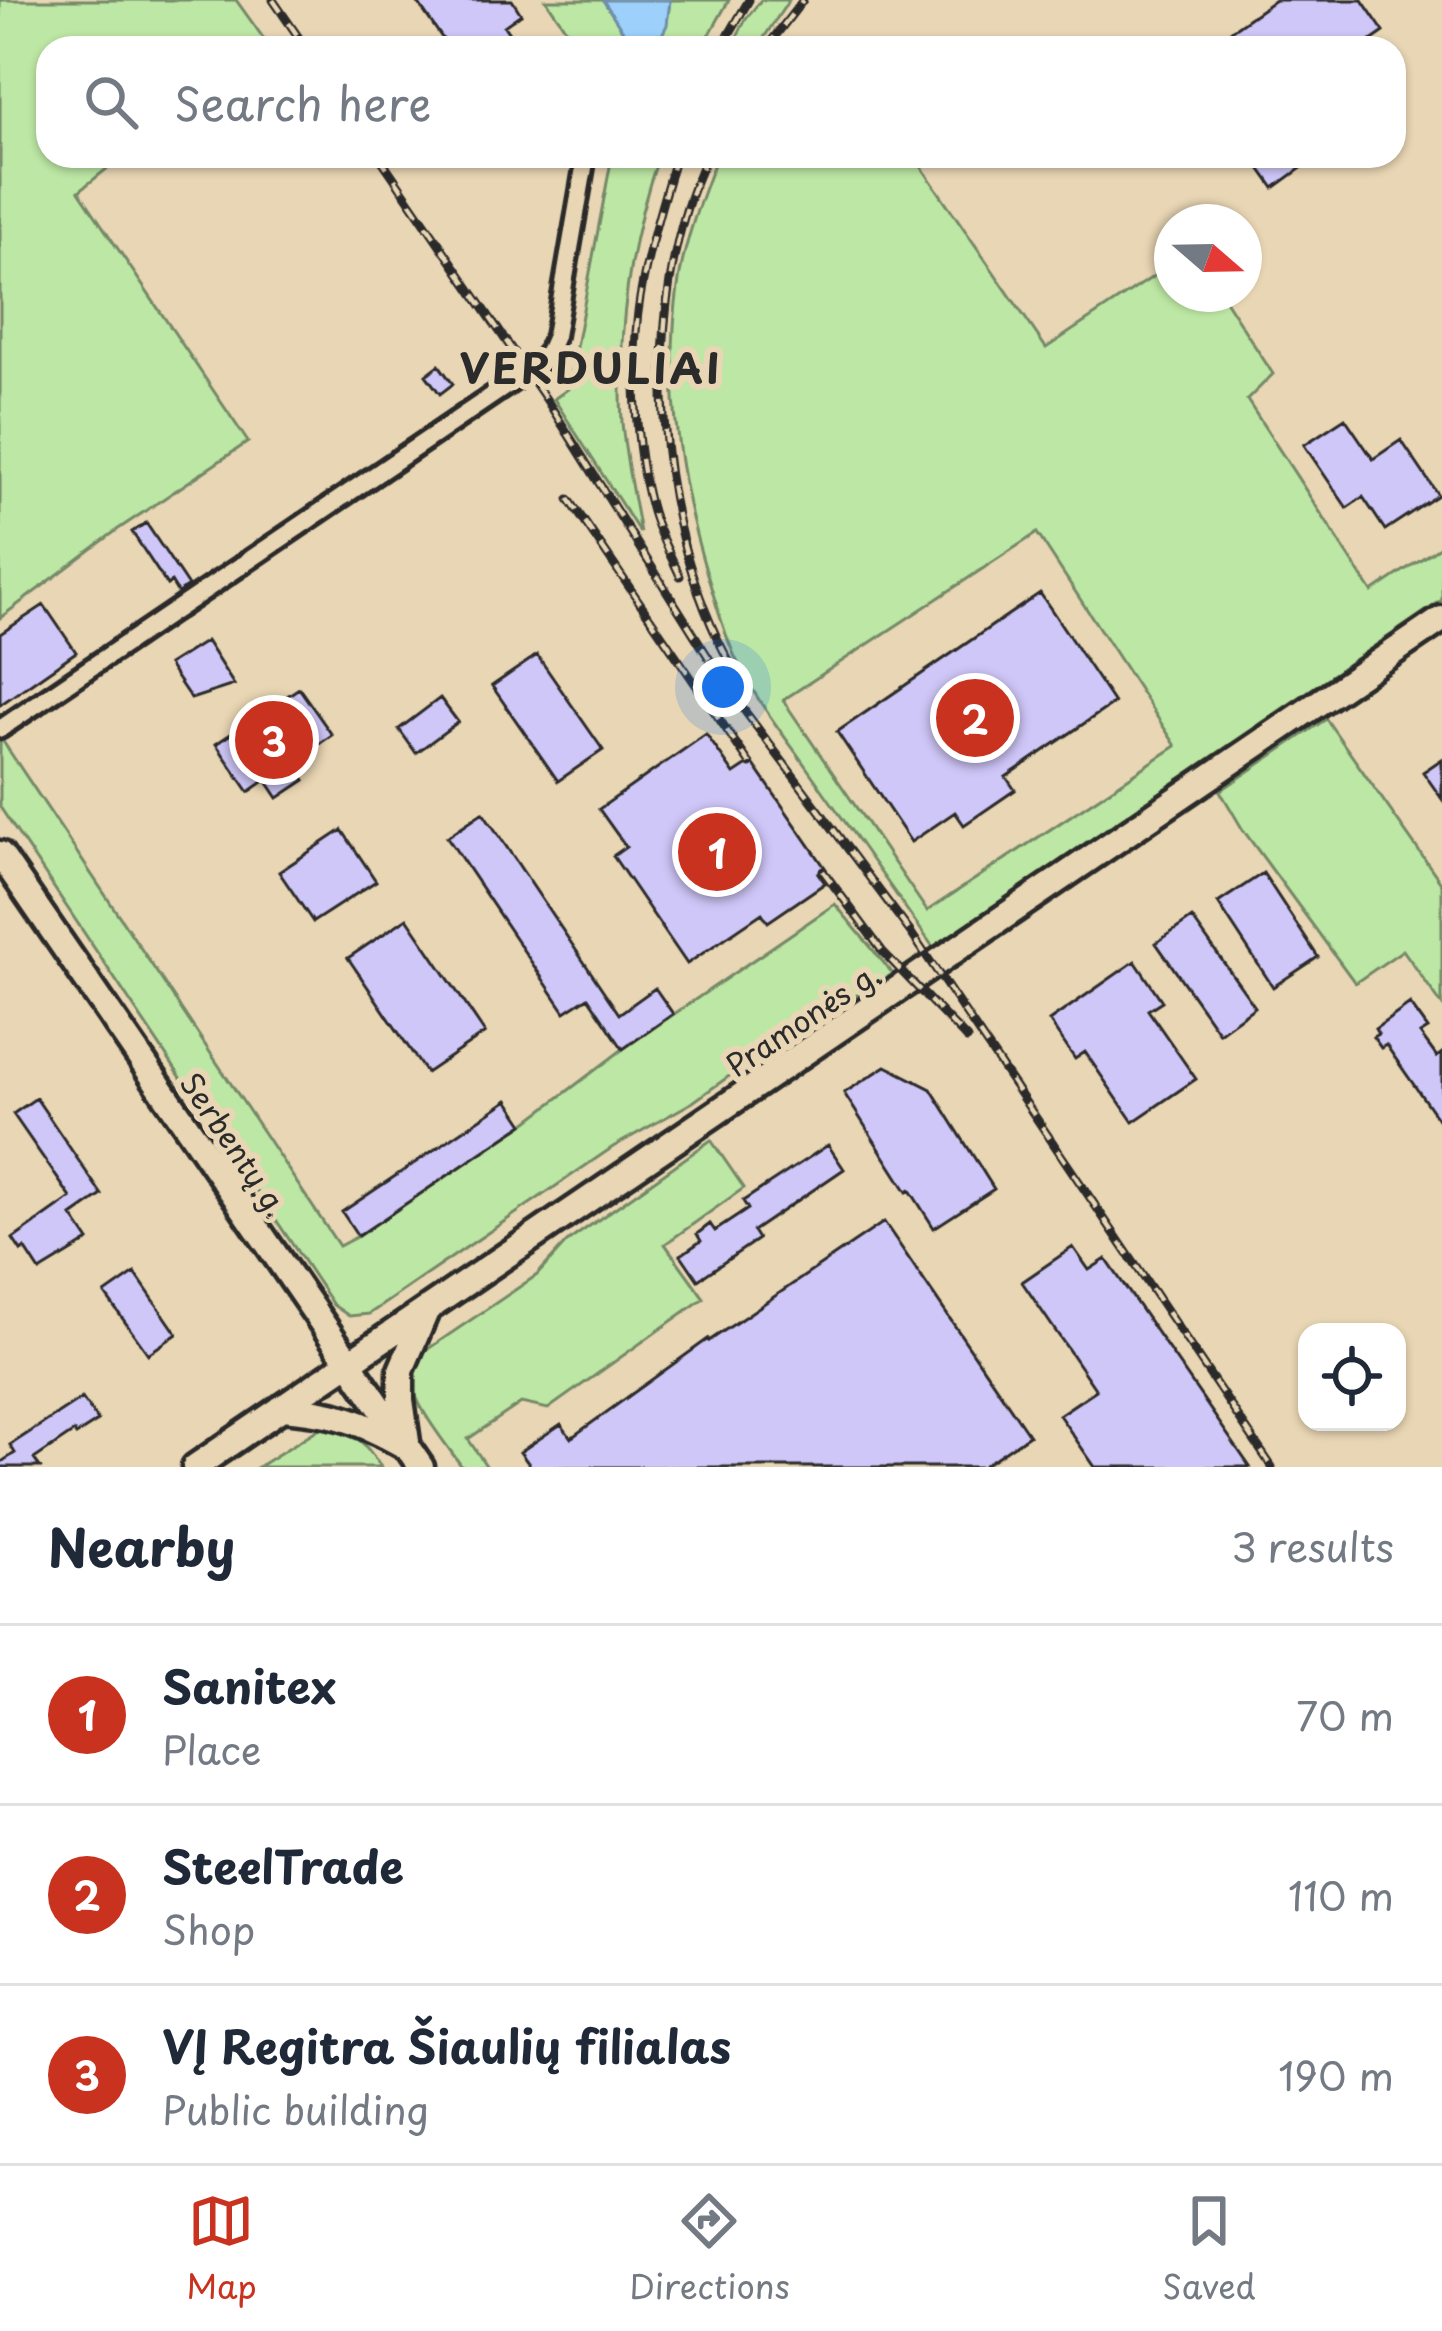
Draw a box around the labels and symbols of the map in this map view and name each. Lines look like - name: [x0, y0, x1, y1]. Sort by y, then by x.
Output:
- north arrow: [1154, 204, 1262, 312]
- district label: VERDULIAI: [459, 335, 723, 398]
- your location: [693, 657, 753, 717]
- pin: 2: [936, 673, 1014, 763]
- pin: 3: [235, 695, 313, 785]
- pin: 1: [678, 807, 756, 897]
- street label: Pramonės g.: [716, 951, 888, 1087]
- street label: Serbentų g.: [170, 1063, 300, 1225]

